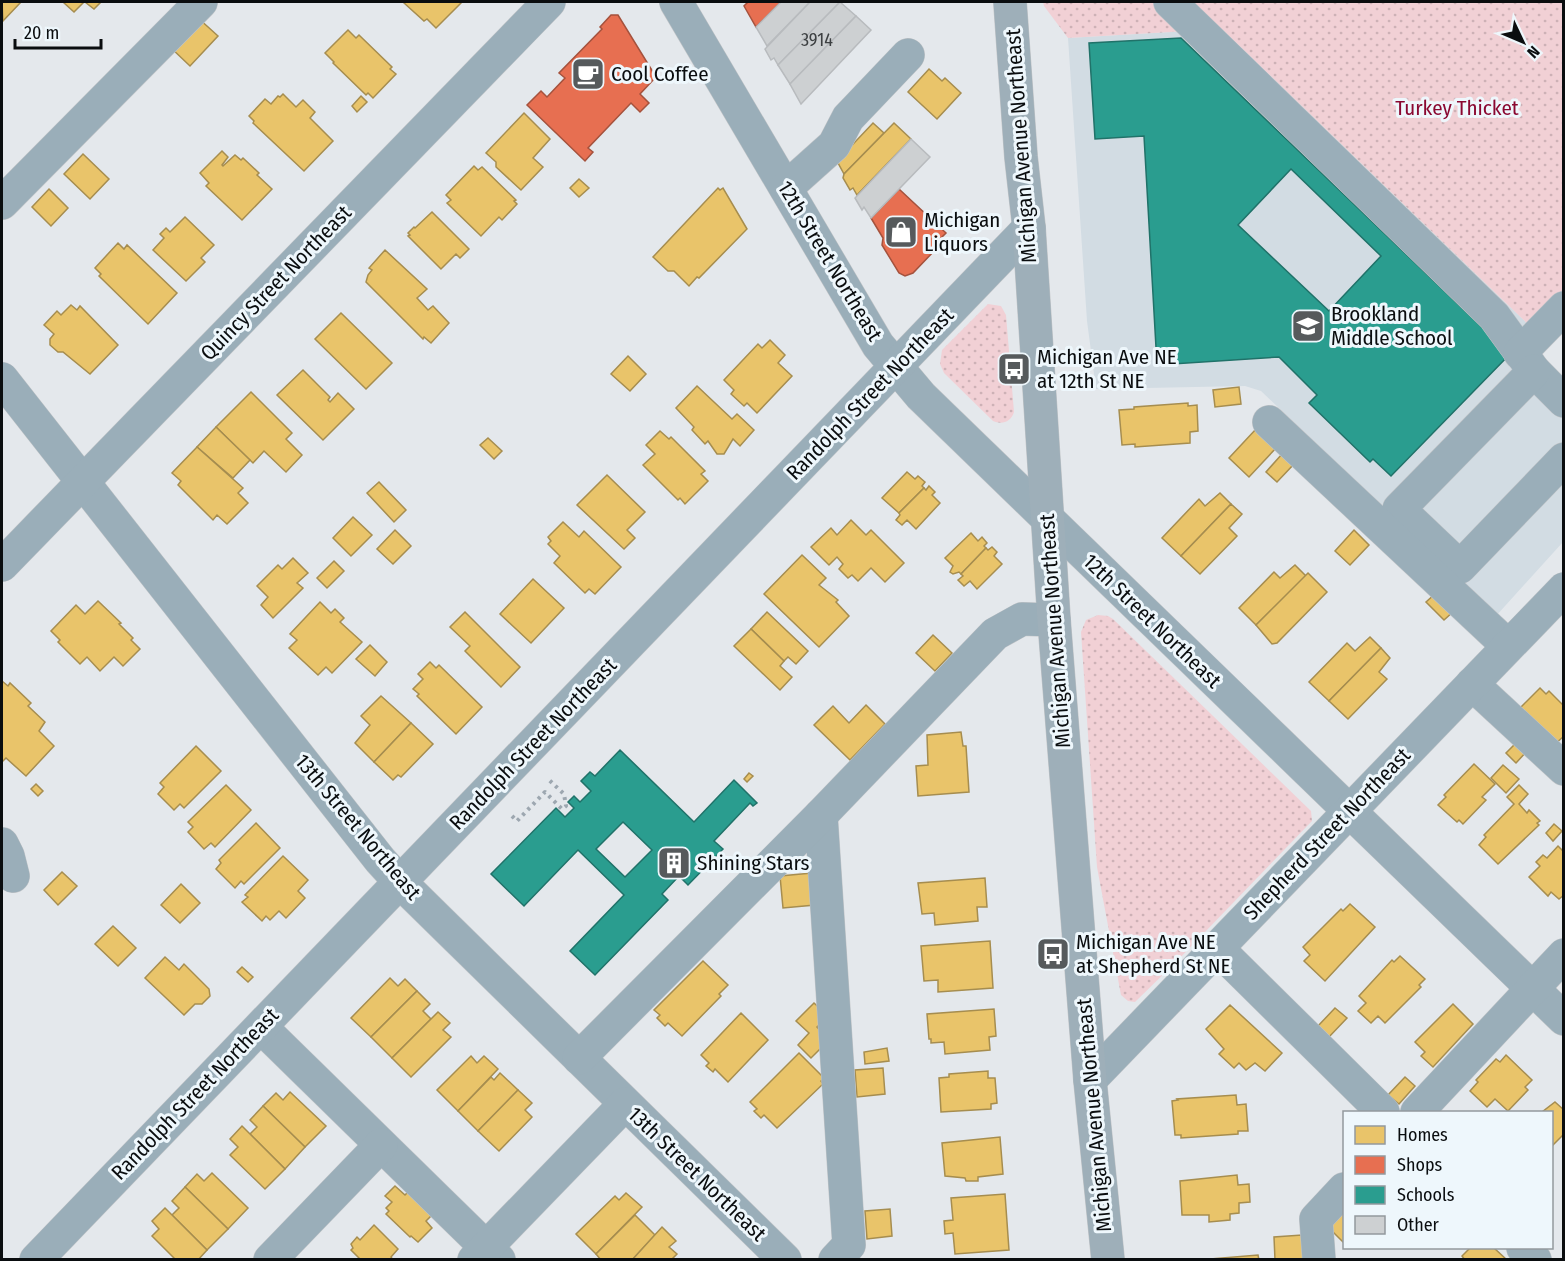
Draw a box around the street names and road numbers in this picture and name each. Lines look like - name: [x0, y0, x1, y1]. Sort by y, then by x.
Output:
- street label: Michigan Avenue Northeast: [1000, 28, 1042, 264]
- street label: 12th Street Northeast: [772, 176, 888, 346]
- street label: Quincy Street Northeast: [195, 200, 357, 366]
- street label: Randolph Street Northeast: [781, 302, 959, 486]
- street label: Michigan Avenue Northeast: [1034, 513, 1076, 749]
- street label: 12th Street Northeast: [1077, 548, 1227, 694]
- street label: Randolph Street Northeast: [444, 652, 622, 836]
- street label: Shepherd Street Northeast: [1238, 742, 1416, 925]
- street label: 13th Street Northeast: [289, 749, 427, 905]
- street label: Michigan Avenue Northeast: [1071, 997, 1117, 1233]
- street label: Randolph Street Northeast: [106, 1002, 284, 1186]
- street label: 13th Street Northeast: [622, 1101, 772, 1247]

